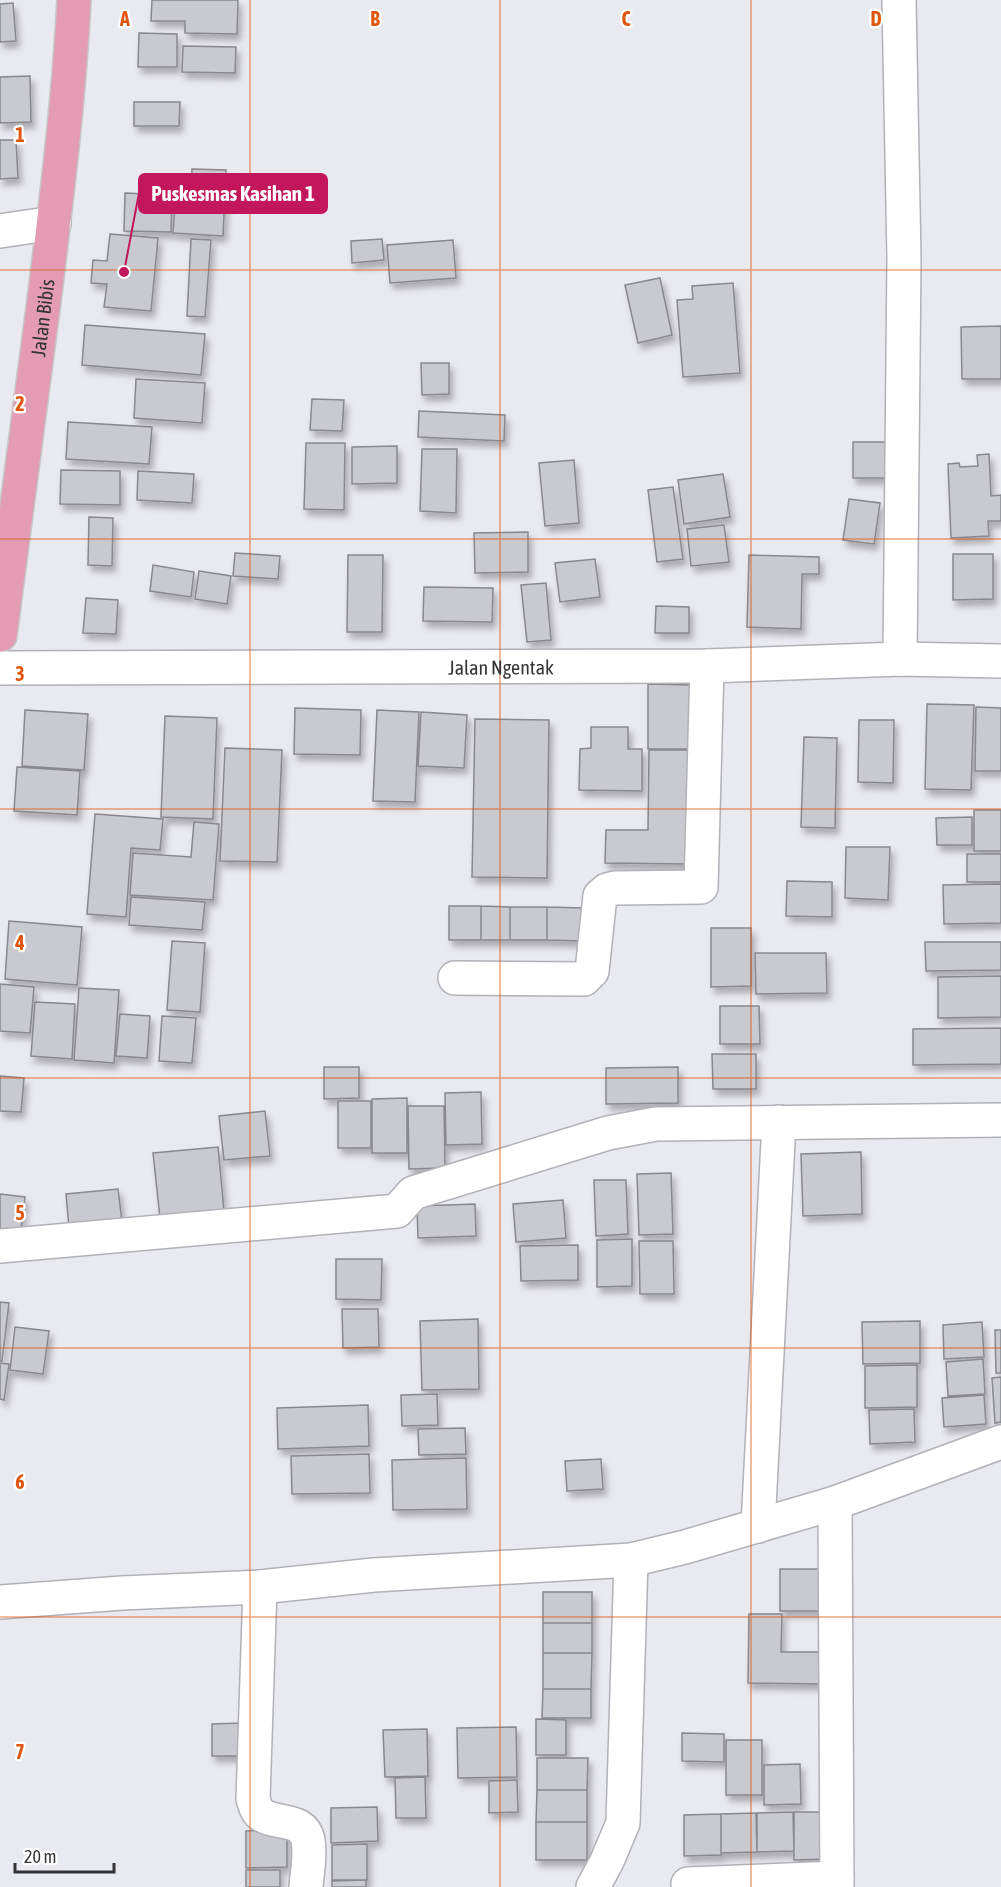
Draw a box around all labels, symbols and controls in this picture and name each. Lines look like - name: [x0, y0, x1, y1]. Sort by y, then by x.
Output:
- text: A: [119, 7, 130, 30]
- text: B: [370, 7, 380, 30]
- text: C: [622, 7, 631, 30]
- text: D: [870, 7, 882, 30]
- text: 1: [15, 123, 25, 146]
- callout: Puskesmas Kasihan 1: [139, 174, 327, 213]
- text: Puskesmas Kasihan 1: [151, 181, 315, 205]
- street label: Jalan Bibis: [26, 278, 58, 358]
- text: 2: [15, 392, 25, 415]
- street label: Jalan Ngentak: [448, 655, 554, 678]
- text: 3: [15, 662, 25, 685]
- text: 4: [14, 931, 25, 954]
- text: 5: [15, 1201, 25, 1224]
- text: 6: [15, 1470, 25, 1493]
- text: 7: [15, 1740, 25, 1763]
- scale bar: [15, 1836, 114, 1874]
- text: 20 m: [24, 1846, 56, 1867]

